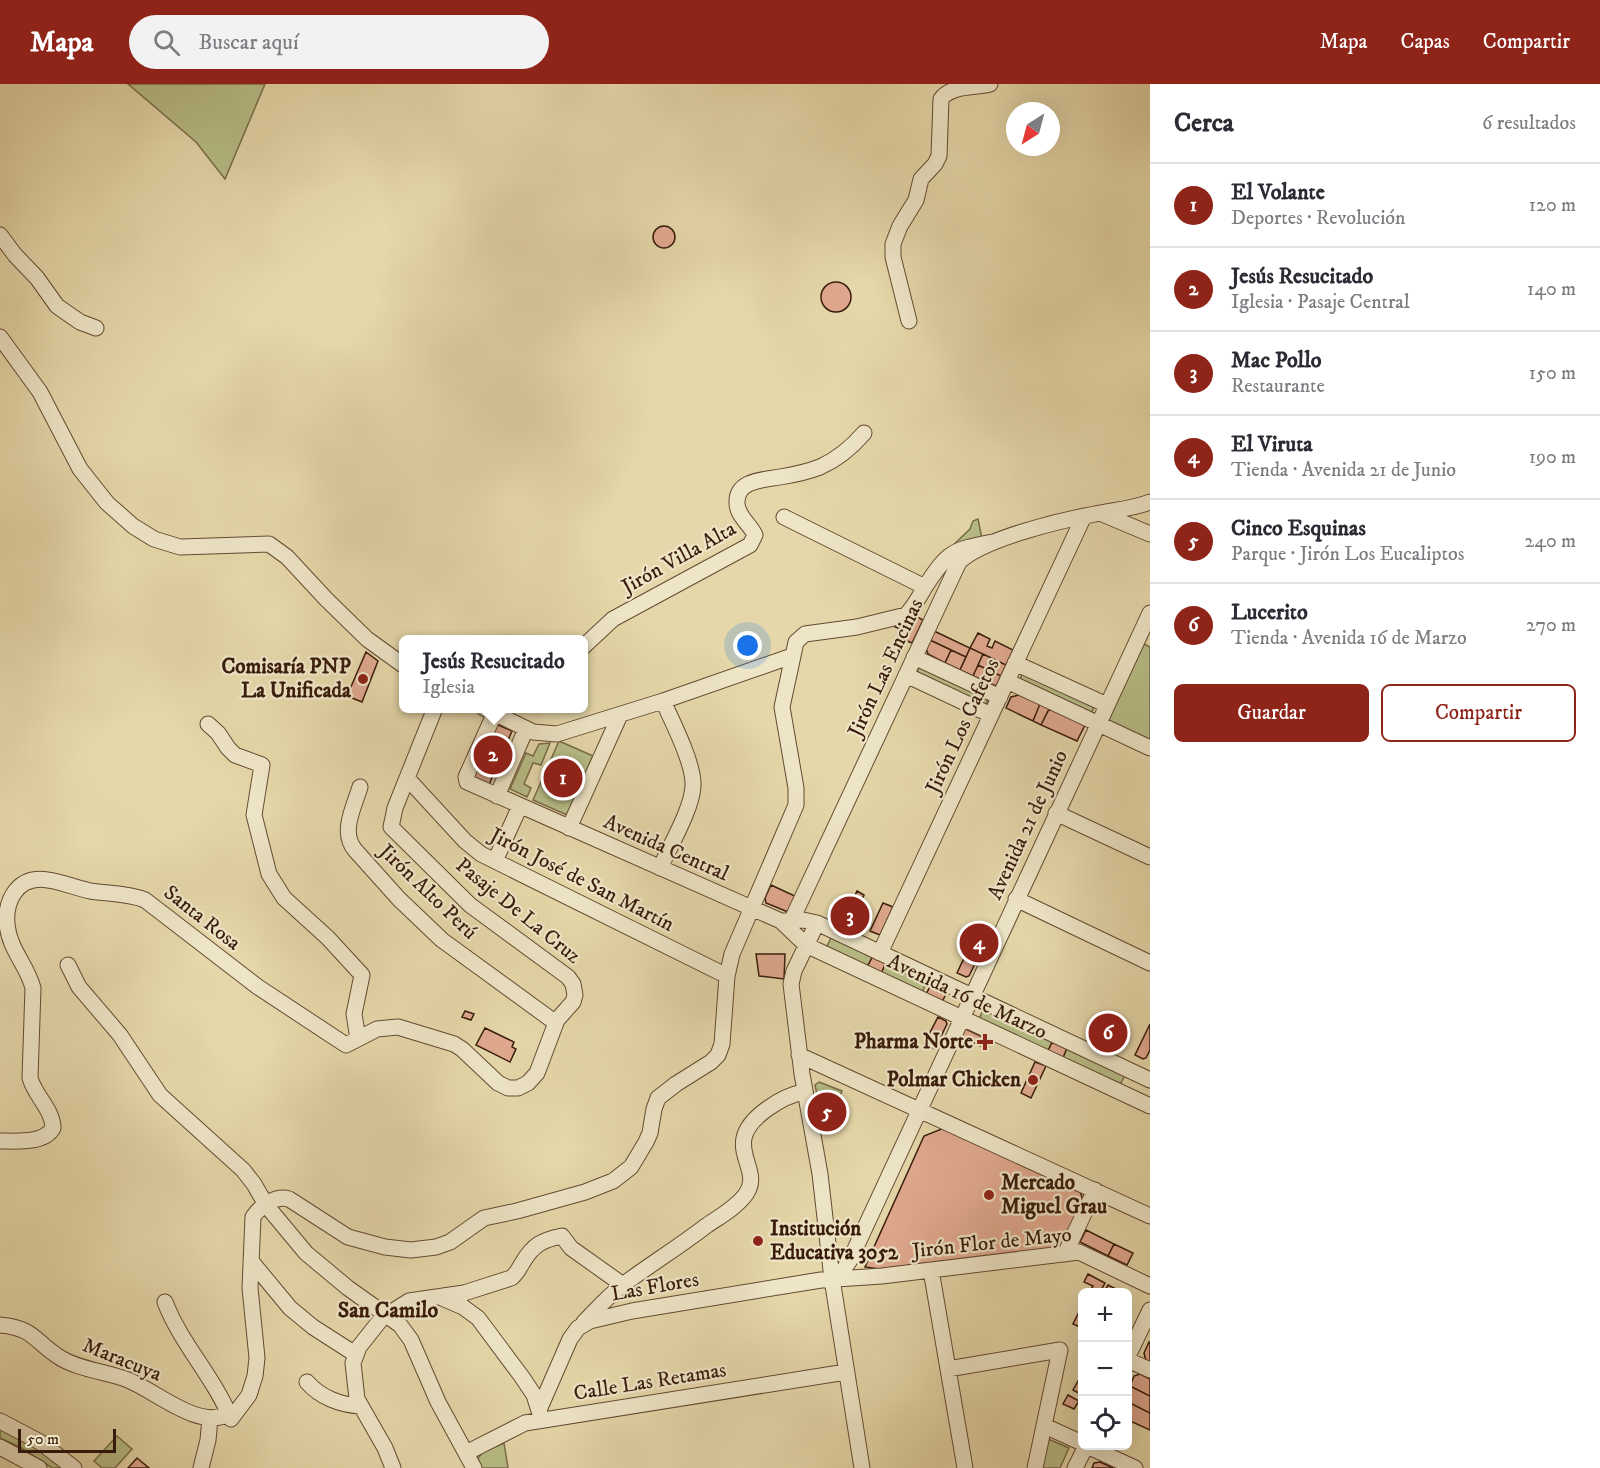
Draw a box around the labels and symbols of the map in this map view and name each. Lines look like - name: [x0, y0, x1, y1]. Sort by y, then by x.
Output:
- north arrow: [1006, 102, 1060, 156]
- street label: Jirón Villa Alta: [616, 516, 741, 601]
- street label: Jirón Las Encinas: [842, 595, 929, 743]
- your location: [733, 631, 762, 660]
- place label: Comisaría PNP La Unificada: [221, 654, 352, 704]
- street label: Jirón Los Cafetos: [920, 654, 1006, 799]
- marker: Comisaría PNP La Unificada: [356, 672, 370, 686]
- pin: 2: [474, 732, 512, 778]
- street label: Avenida 21 de Junio: [982, 746, 1074, 904]
- pin: 1: [544, 756, 582, 800]
- street label: Avenida Central: [599, 809, 733, 887]
- street label: Jirón José de San Martín: [484, 821, 679, 938]
- street label: Jirón Alto Perú: [372, 837, 483, 945]
- street label: Pasaje De La Cruz: [450, 853, 586, 969]
- street label: Santa Rosa: [158, 880, 246, 956]
- pin: 3: [830, 894, 870, 938]
- pin: 4: [960, 920, 998, 966]
- street label: Avenida 16 de Marzo: [883, 949, 1051, 1045]
- pin: 6: [1088, 1010, 1128, 1056]
- place label: Pharma Norte: [854, 1029, 973, 1055]
- marker: Pharma Norte: [978, 1035, 992, 1049]
- place label: Polmar Chicken: [886, 1067, 1022, 1093]
- marker: Polmar Chicken: [1026, 1073, 1040, 1087]
- pin: 5: [808, 1090, 846, 1134]
- place label: Mercado Miguel Grau: [1001, 1170, 1107, 1220]
- marker: Mercado Miguel Grau: [982, 1188, 996, 1202]
- place label: Institución Educativa 3052: [770, 1216, 899, 1266]
- street label: Jirón Flor de Mayo: [909, 1222, 1073, 1265]
- marker: Institución Educativa 3052: [751, 1234, 765, 1248]
- street label: Las Flores: [609, 1267, 701, 1307]
- district label: San Camilo: [338, 1297, 439, 1324]
- street label: Maracuya: [79, 1332, 165, 1388]
- street label: Calle Las Retamas: [572, 1357, 728, 1407]
- scale bar: [18, 1426, 116, 1454]

